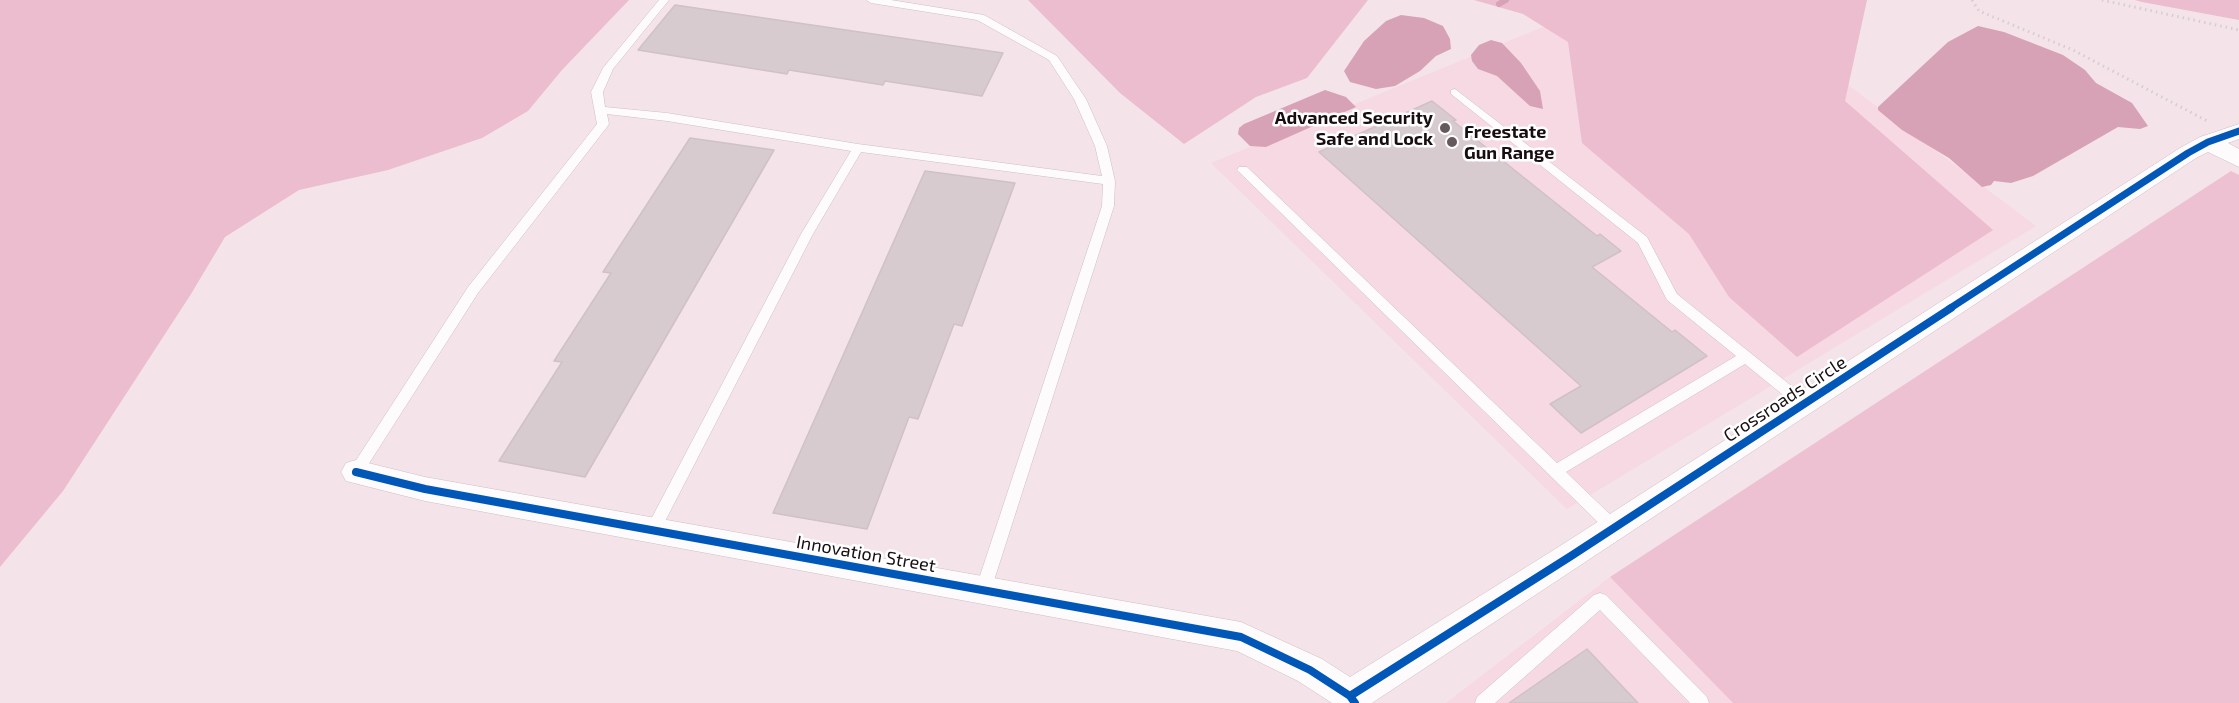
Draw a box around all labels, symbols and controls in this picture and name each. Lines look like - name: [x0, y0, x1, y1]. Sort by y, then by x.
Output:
- place label: Advanced Security Safe and Lock: [1275, 107, 1433, 150]
- marker: Advanced Security Safe and Lock: [1438, 121, 1452, 135]
- place label: Freestate Gun Range: [1464, 121, 1554, 164]
- marker: Freestate Gun Range: [1445, 135, 1459, 149]
- street label: Crossroads Circle: [1720, 351, 1850, 447]
- street label: Innovation Street: [795, 531, 937, 577]

